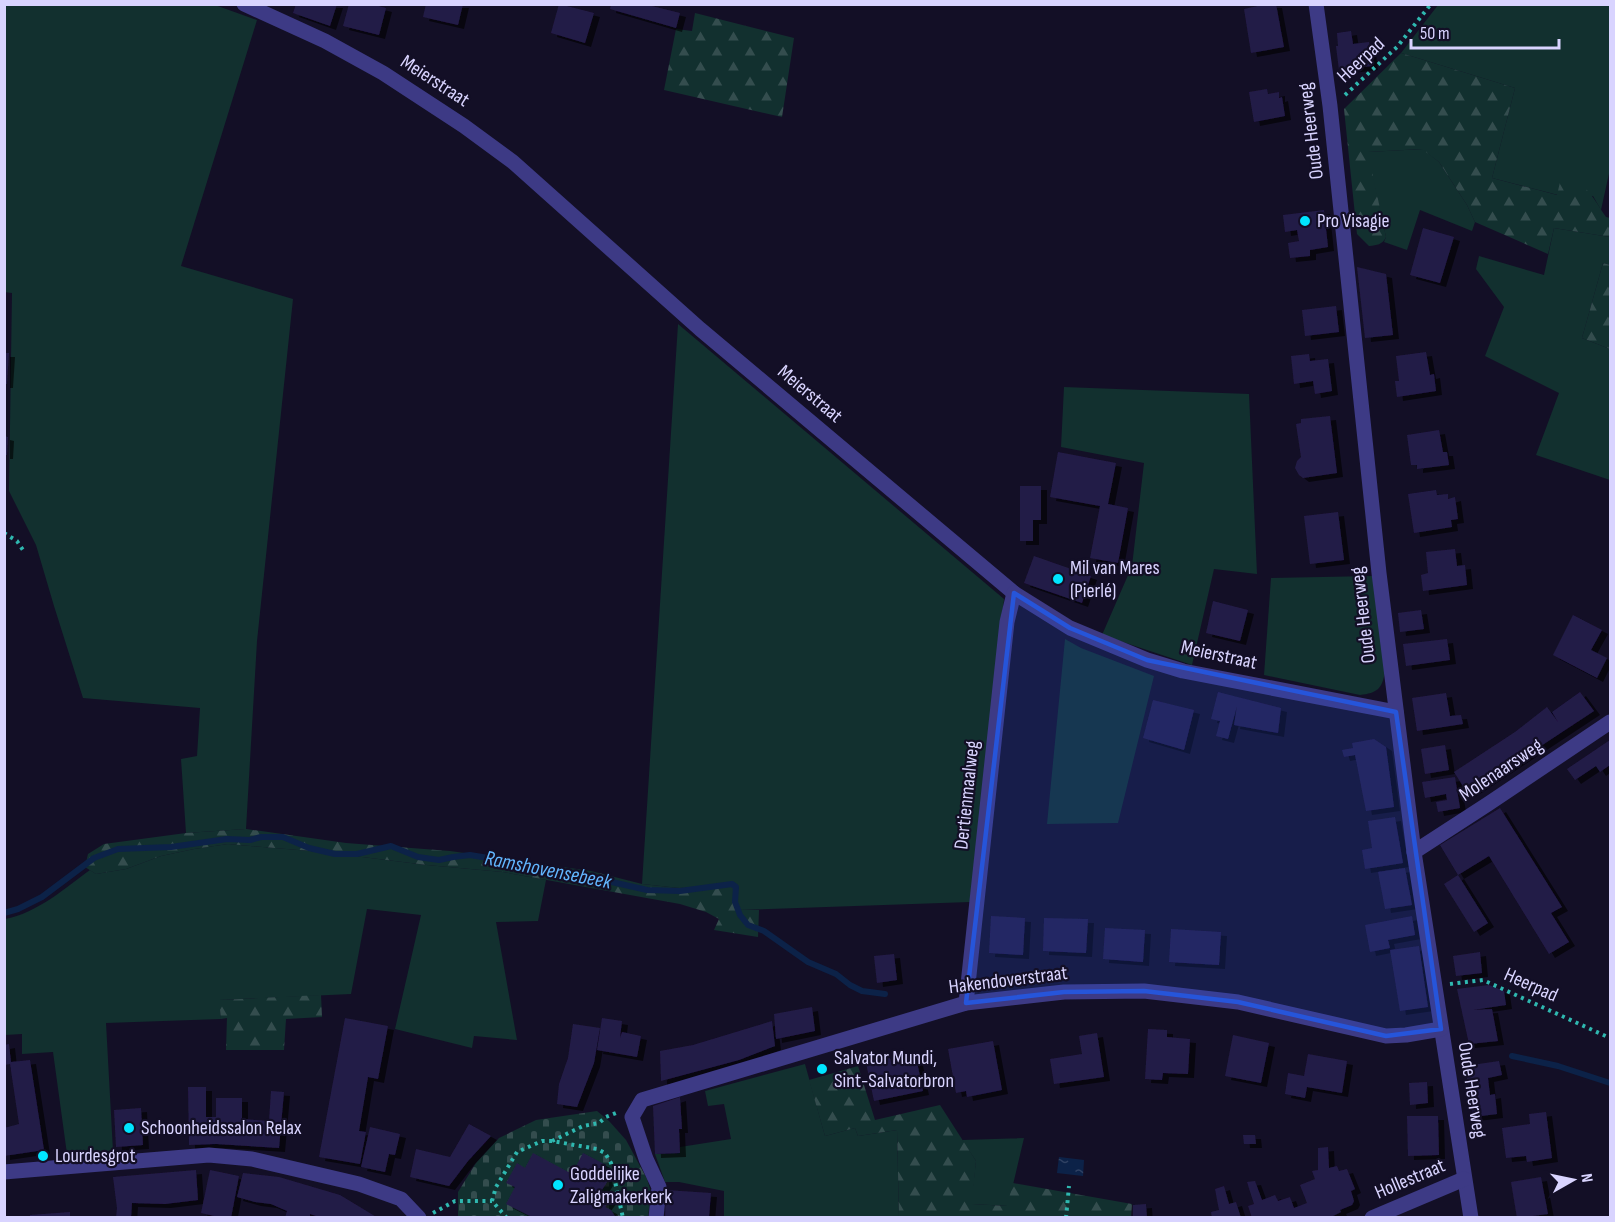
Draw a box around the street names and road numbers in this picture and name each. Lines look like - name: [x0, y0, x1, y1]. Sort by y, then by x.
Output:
- street label: Heerpad: [1332, 32, 1390, 88]
- street label: Meierstraat: [396, 50, 474, 112]
- street label: Oude Heerweg: [1293, 81, 1329, 181]
- street label: Meierstraat: [773, 360, 847, 428]
- street label: Oude Heerweg: [1345, 565, 1381, 665]
- street label: Meierstraat: [1179, 635, 1259, 675]
- street label: Molenaarsweg: [1455, 733, 1547, 807]
- street label: Dertienmaalweg: [949, 739, 985, 851]
- street label: Hakendoverstraat: [947, 961, 1069, 999]
- street label: Heerpad: [1500, 963, 1562, 1007]
- street label: Oude Heerweg: [1453, 1040, 1491, 1140]
- street label: Hollestraat: [1371, 1153, 1449, 1205]

